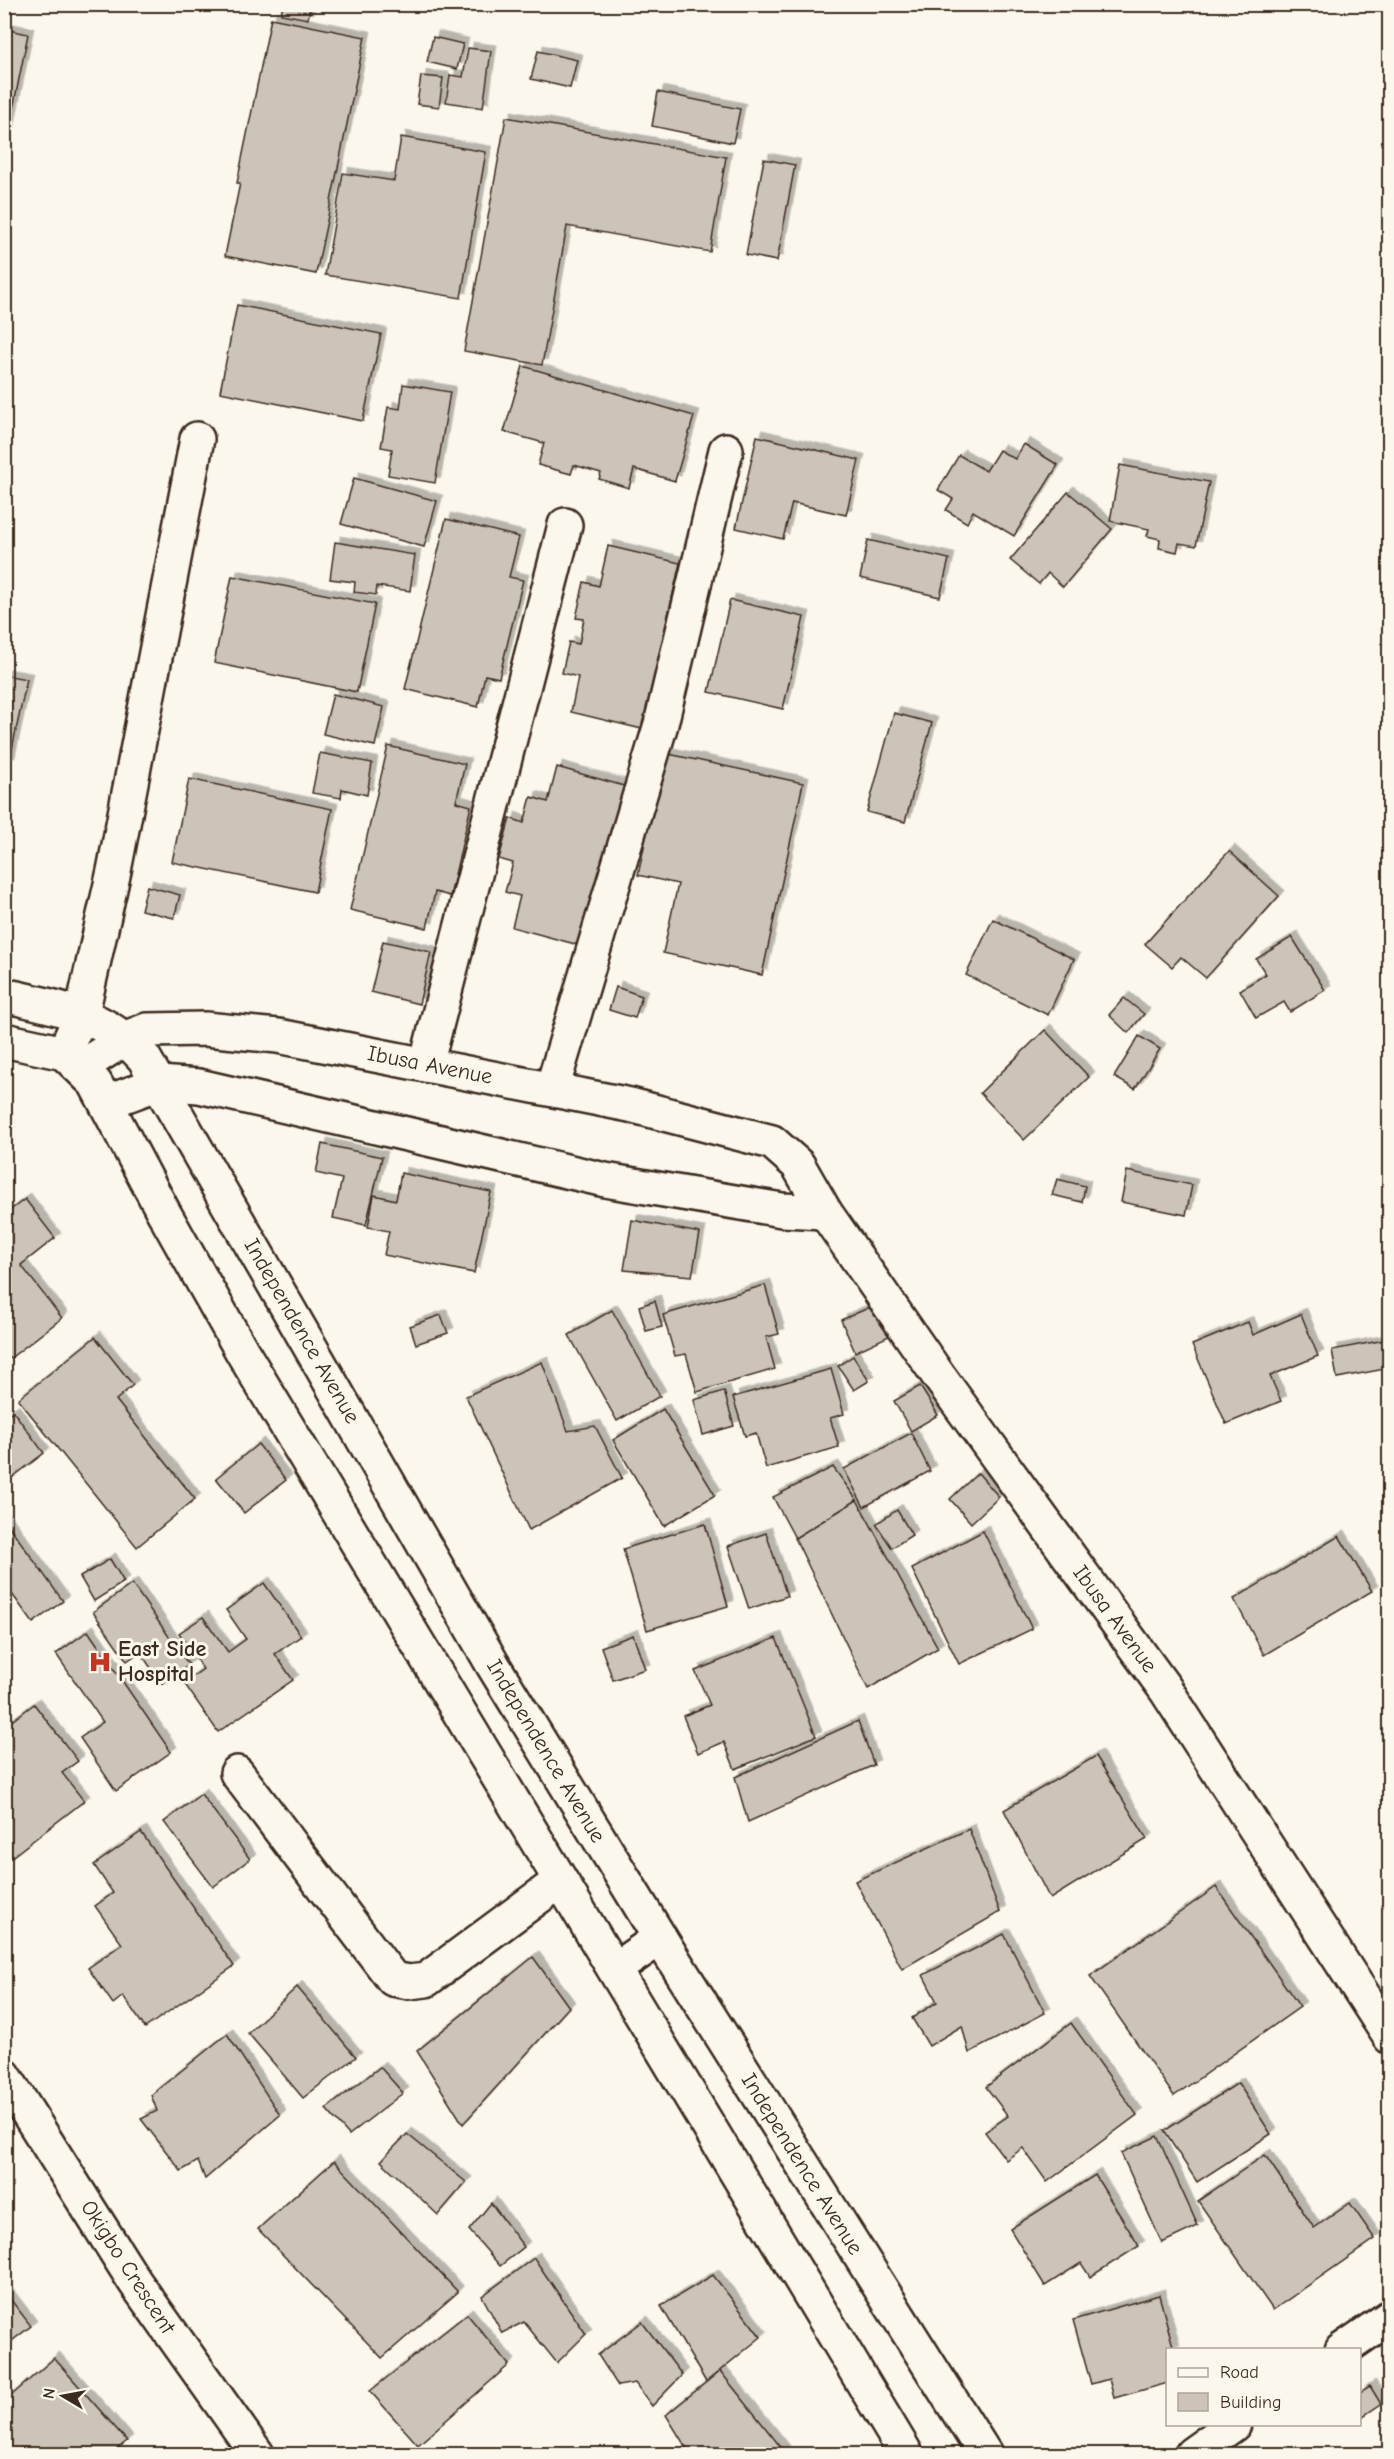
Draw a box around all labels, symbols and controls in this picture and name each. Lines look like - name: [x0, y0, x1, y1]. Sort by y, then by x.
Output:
- street label: Ibusa Avenue: [365, 1040, 495, 1090]
- street label: Independence Avenue: [238, 1234, 366, 1428]
- street label: Ibusa Avenue: [1067, 1560, 1163, 1678]
- place label: East Side Hospital: [118, 1636, 206, 1687]
- hospital icon: East Side Hospital: [87, 1649, 113, 1675]
- street label: Independence Avenue: [481, 1655, 611, 1847]
- street label: Independence Avenue: [736, 2068, 868, 2260]
- street label: Okigbo Crescent: [75, 2195, 181, 2339]
- legend: [1166, 2348, 1361, 2426]
- text: Road: [1220, 2362, 1259, 2383]
- north arrow: [33, 2366, 93, 2426]
- text: N: [39, 2387, 59, 2400]
- text: Building: [1220, 2392, 1282, 2413]

